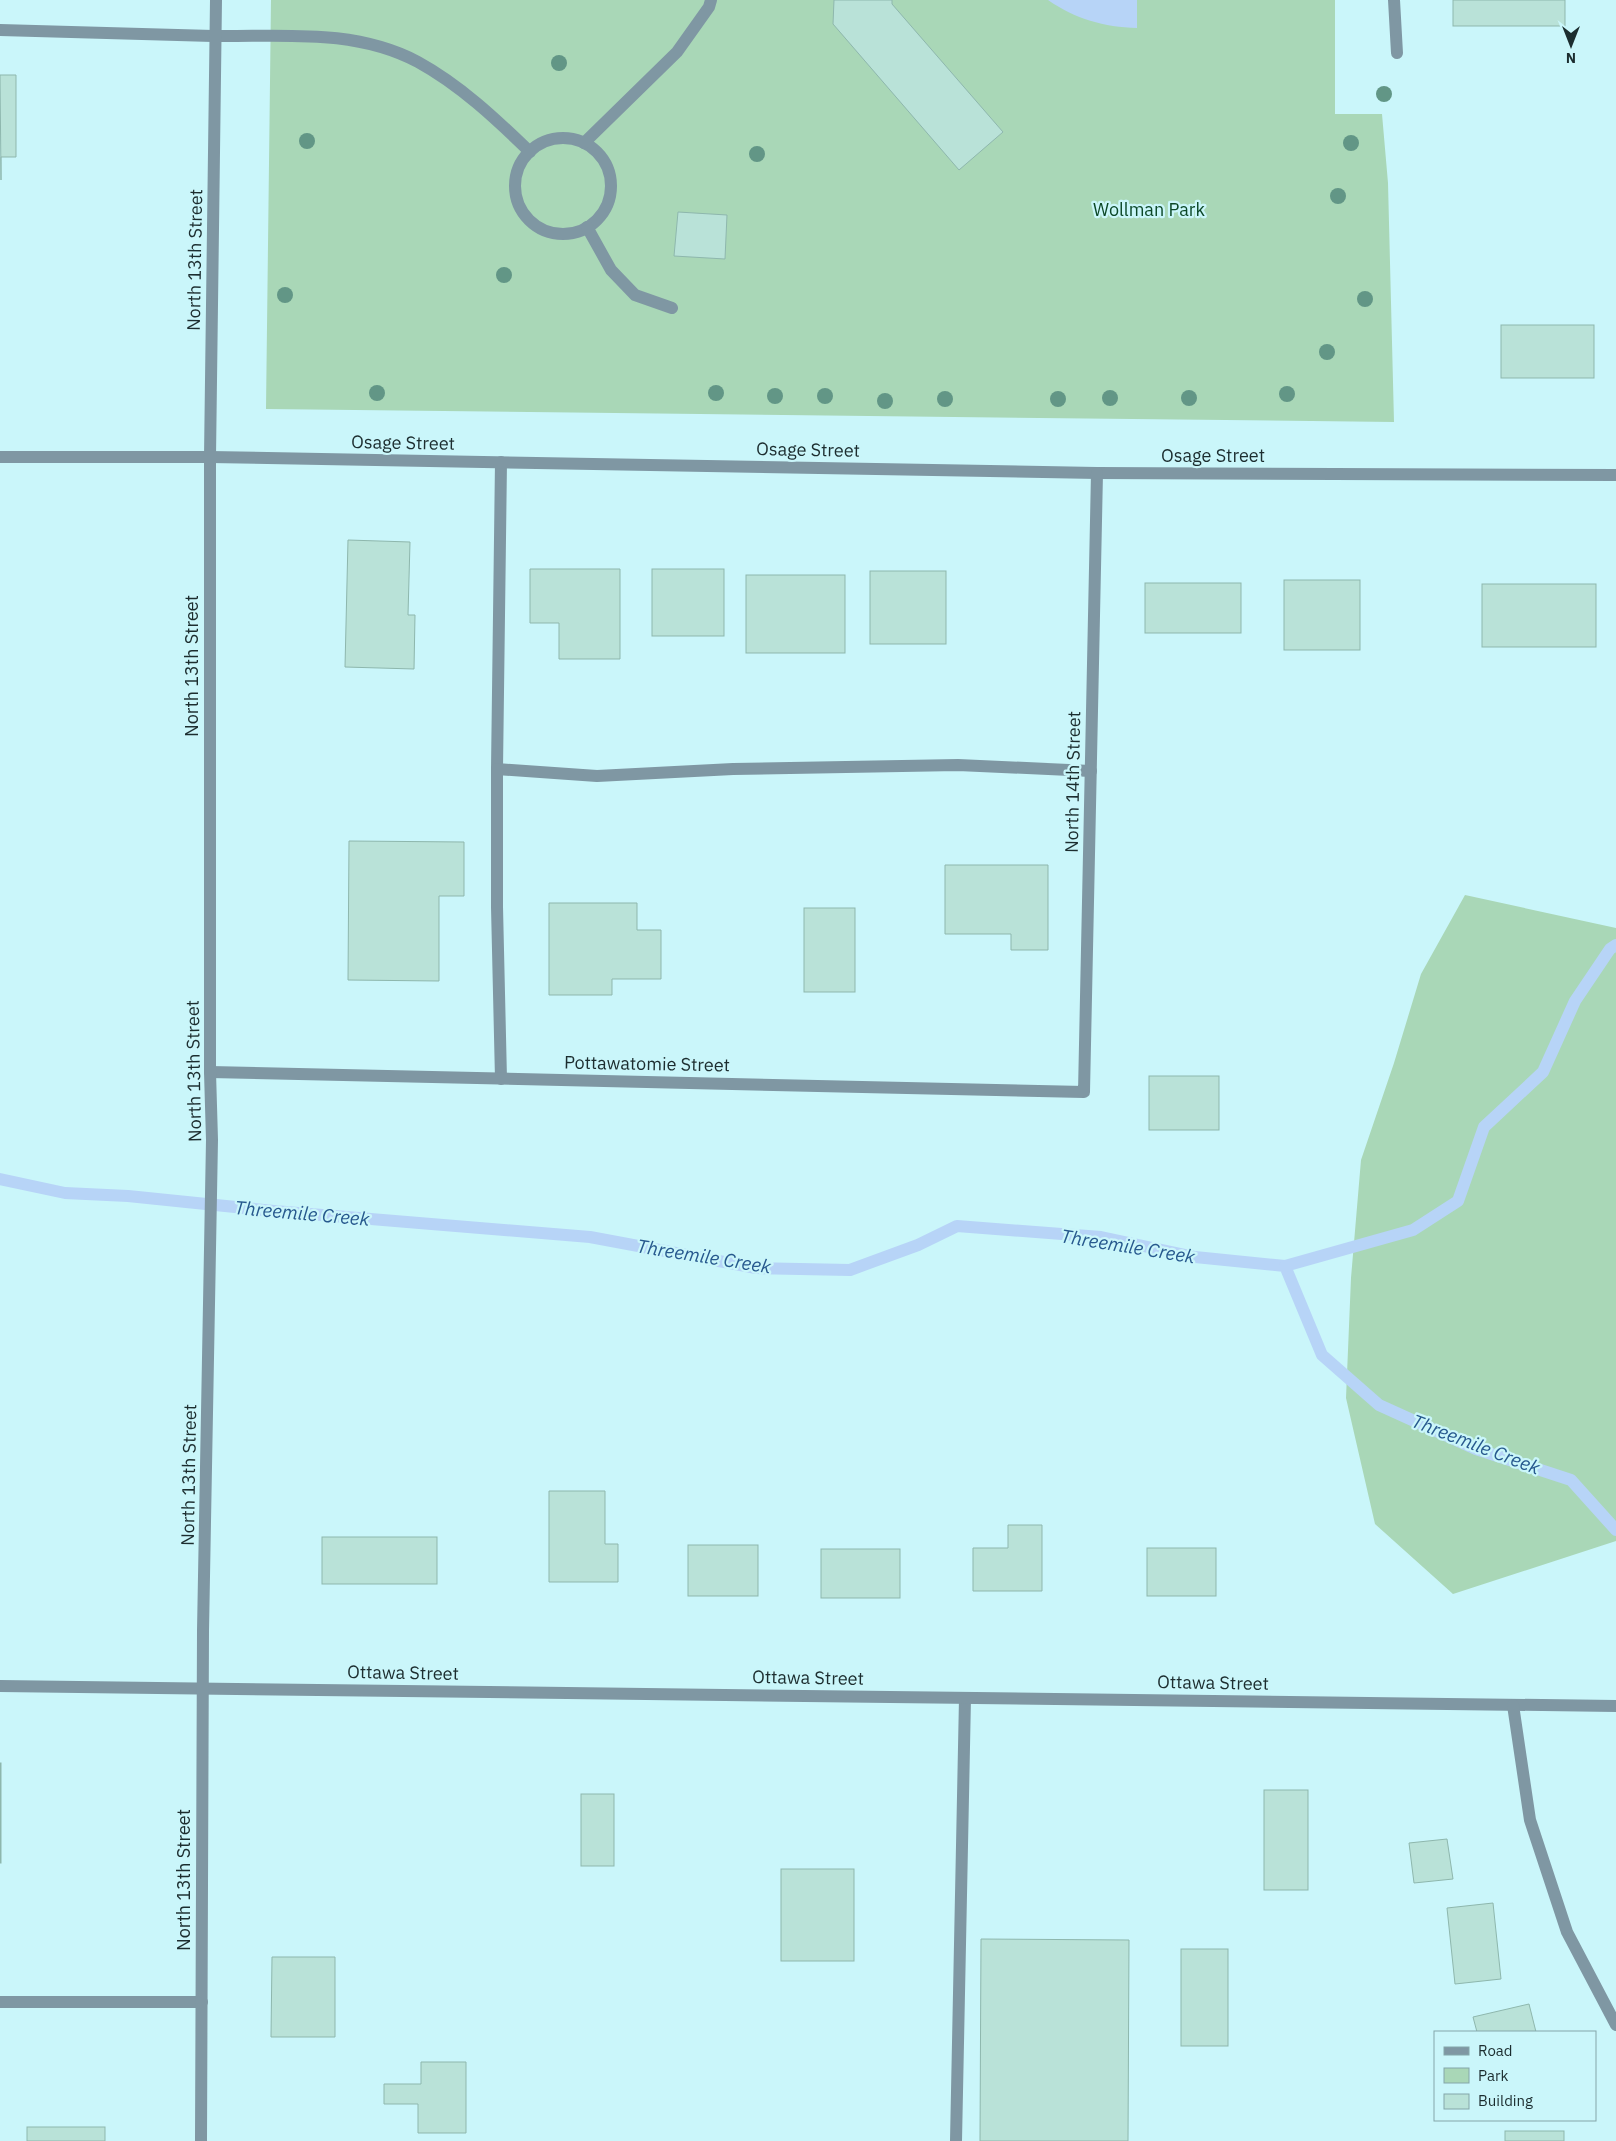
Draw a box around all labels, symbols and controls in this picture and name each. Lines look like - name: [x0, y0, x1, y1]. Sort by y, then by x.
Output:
- north arrow: [1546, 20, 1596, 70]
- text: N: [1566, 49, 1576, 67]
- street label: North 13th Street: [182, 189, 207, 331]
- park label: Wollman Park: [1093, 198, 1205, 221]
- street label: Osage Street: [351, 430, 455, 455]
- street label: Osage Street: [756, 437, 860, 462]
- street label: Osage Street: [1161, 444, 1265, 467]
- street label: North 13th Street: [180, 595, 203, 737]
- street label: North 14th Street: [1060, 711, 1085, 853]
- street label: North 13th Street: [181, 1000, 206, 1142]
- street label: Pottawatomie Street: [564, 1051, 730, 1076]
- water label: Threemile Creek: [233, 1195, 372, 1231]
- water label: Threemile Creek: [1059, 1224, 1198, 1269]
- water label: Threemile Creek: [635, 1234, 774, 1279]
- street label: North 13th Street: [176, 1404, 201, 1546]
- water label: Threemile Creek: [1408, 1409, 1545, 1480]
- street label: Ottawa Street: [347, 1660, 459, 1685]
- street label: Ottawa Street: [752, 1665, 864, 1690]
- street label: Ottawa Street: [1157, 1670, 1269, 1695]
- street label: North 13th Street: [172, 1809, 195, 1951]
- legend: [1434, 2031, 1596, 2121]
- text: Road: [1478, 2041, 1513, 2060]
- text: Park: [1478, 2066, 1508, 2085]
- text: Building: [1478, 2091, 1533, 2110]

